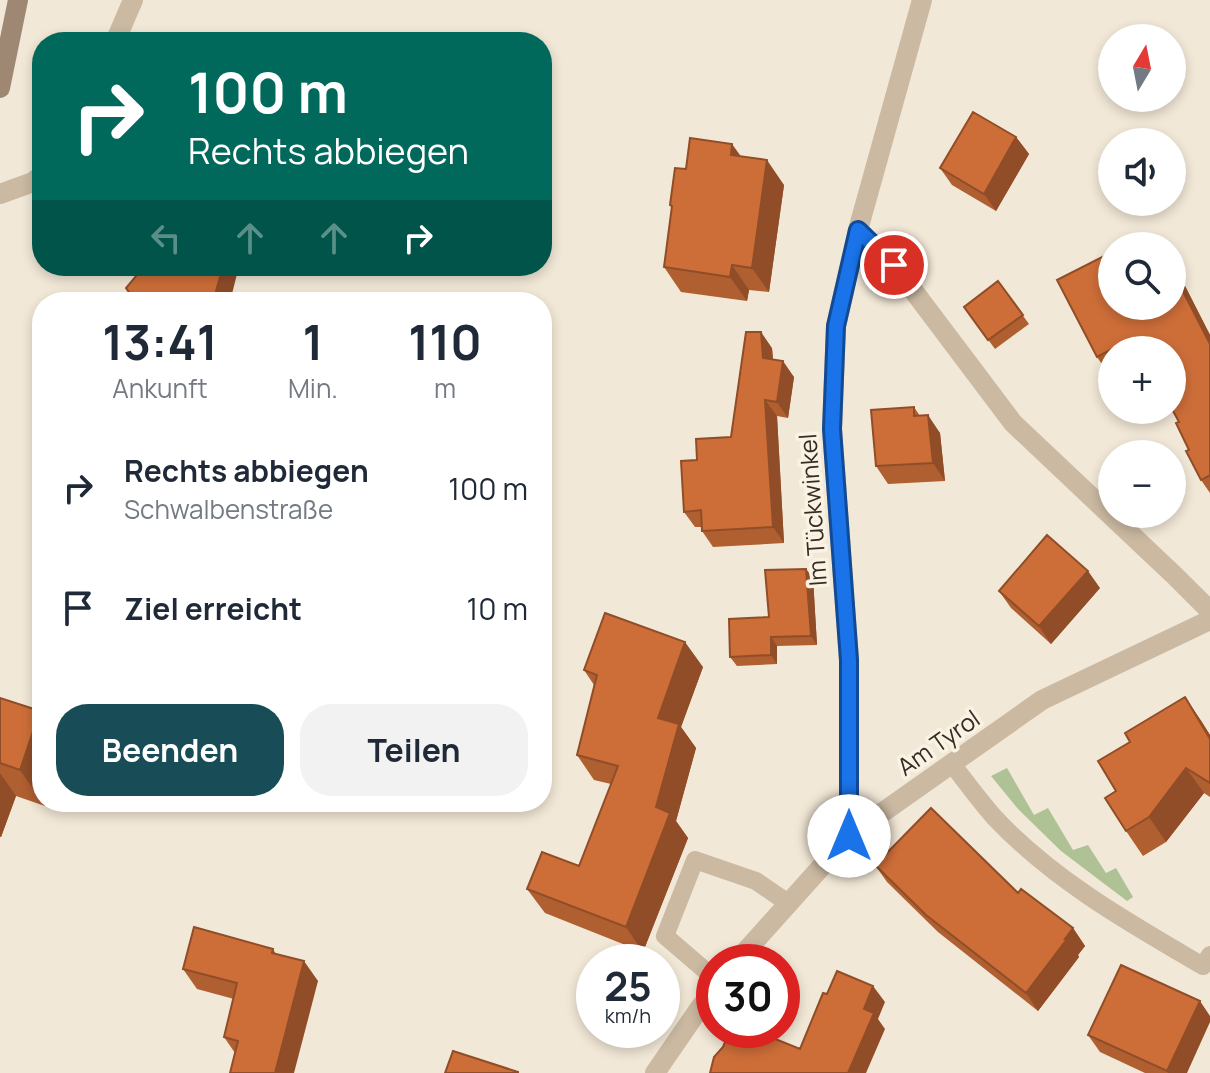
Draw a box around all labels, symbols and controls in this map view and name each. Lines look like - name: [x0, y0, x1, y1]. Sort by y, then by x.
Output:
- north arrow: [1098, 24, 1186, 112]
- map controls: [1098, 24, 1186, 528]
- text: 100 m: [188, 53, 348, 130]
- icon: right: [56, 64, 160, 168]
- text: Rechts abbiegen: [188, 126, 469, 175]
- button: sound: [1098, 128, 1186, 216]
- icon: left: [144, 216, 188, 260]
- icon: ahead: [228, 216, 272, 260]
- icon: ahead: [312, 216, 356, 260]
- icon: right: [396, 216, 440, 260]
- pin: [860, 231, 928, 299]
- button: search: [1098, 232, 1186, 320]
- icon: arrive: [872, 243, 916, 287]
- text: 13:41: [102, 309, 218, 374]
- text: 1: [302, 309, 323, 374]
- text: 110: [408, 309, 482, 374]
- button: +: [1098, 336, 1186, 424]
- text: Ankunft: [112, 370, 208, 406]
- text: Min.: [288, 370, 338, 406]
- text: m: [434, 370, 456, 406]
- street label: Im Tückwinkel: [790, 433, 834, 587]
- button: −: [1098, 440, 1186, 528]
- text: Rechts abbiegen: [124, 450, 369, 491]
- icon: right: [56, 466, 100, 510]
- text: 100 m: [448, 468, 528, 509]
- text: Schwalbenstraße: [124, 491, 333, 527]
- icon: arrive: [56, 586, 100, 630]
- text: Ziel erreicht: [124, 588, 302, 629]
- text: 10 m: [467, 588, 528, 629]
- street label: Am Tyrol: [890, 702, 986, 782]
- button: Beenden: [56, 704, 284, 796]
- button: Teilen: [300, 704, 528, 796]
- position arrow: [807, 794, 891, 878]
- speed limit sign: 30: [696, 944, 800, 1048]
- text: 25: [604, 958, 652, 1013]
- text: km/h: [605, 1002, 651, 1029]

